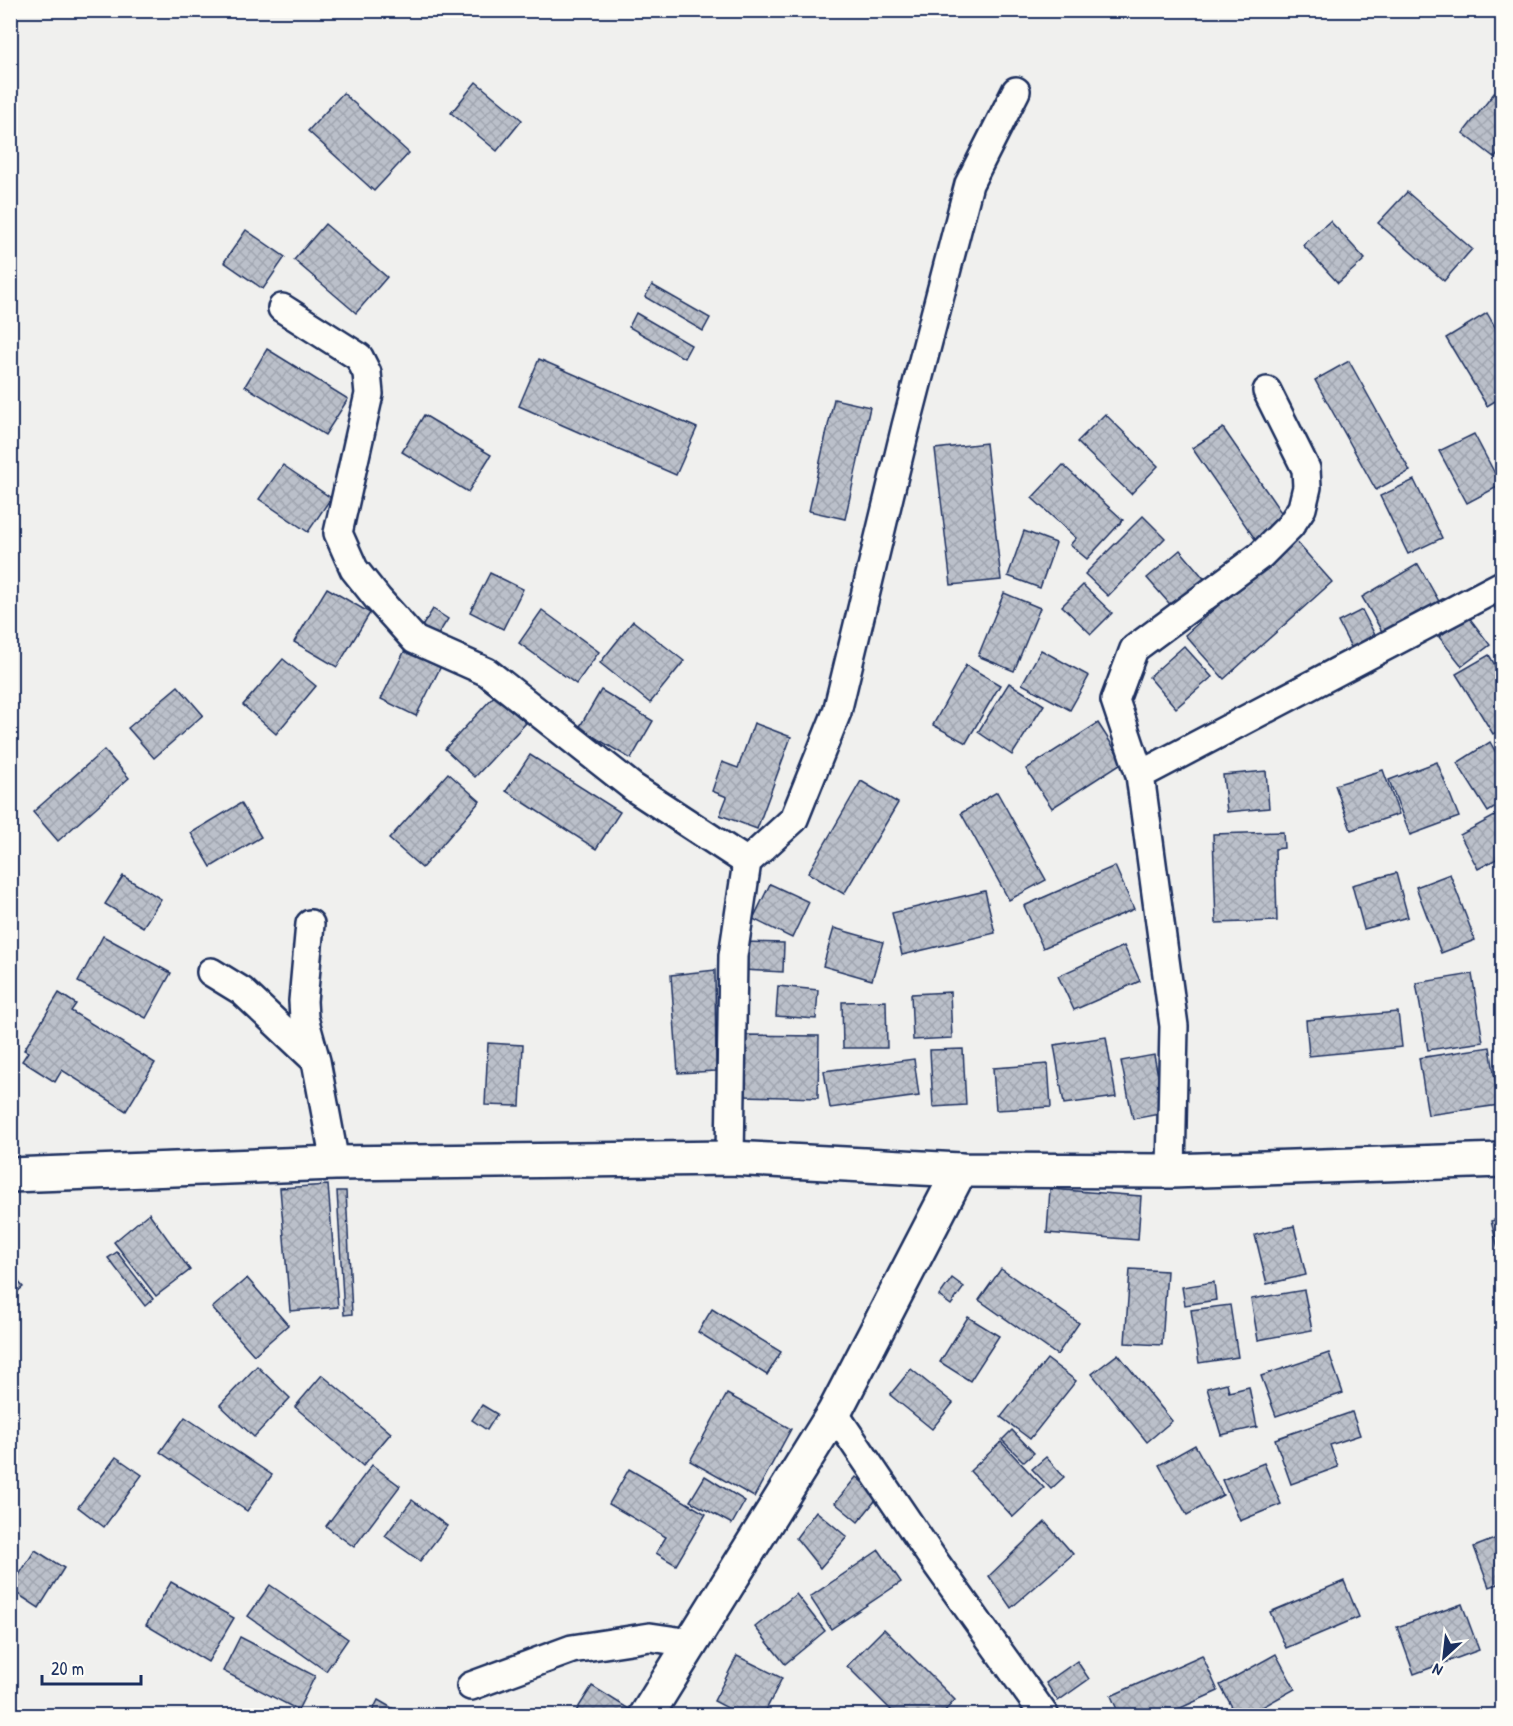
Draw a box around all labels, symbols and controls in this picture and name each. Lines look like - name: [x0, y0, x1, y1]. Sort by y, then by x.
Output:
- north arrow: [1414, 1627, 1474, 1687]
- scale bar: [42, 1648, 141, 1686]
- text: 20 m: [51, 1656, 84, 1681]
- text: N: [1428, 1658, 1446, 1682]

